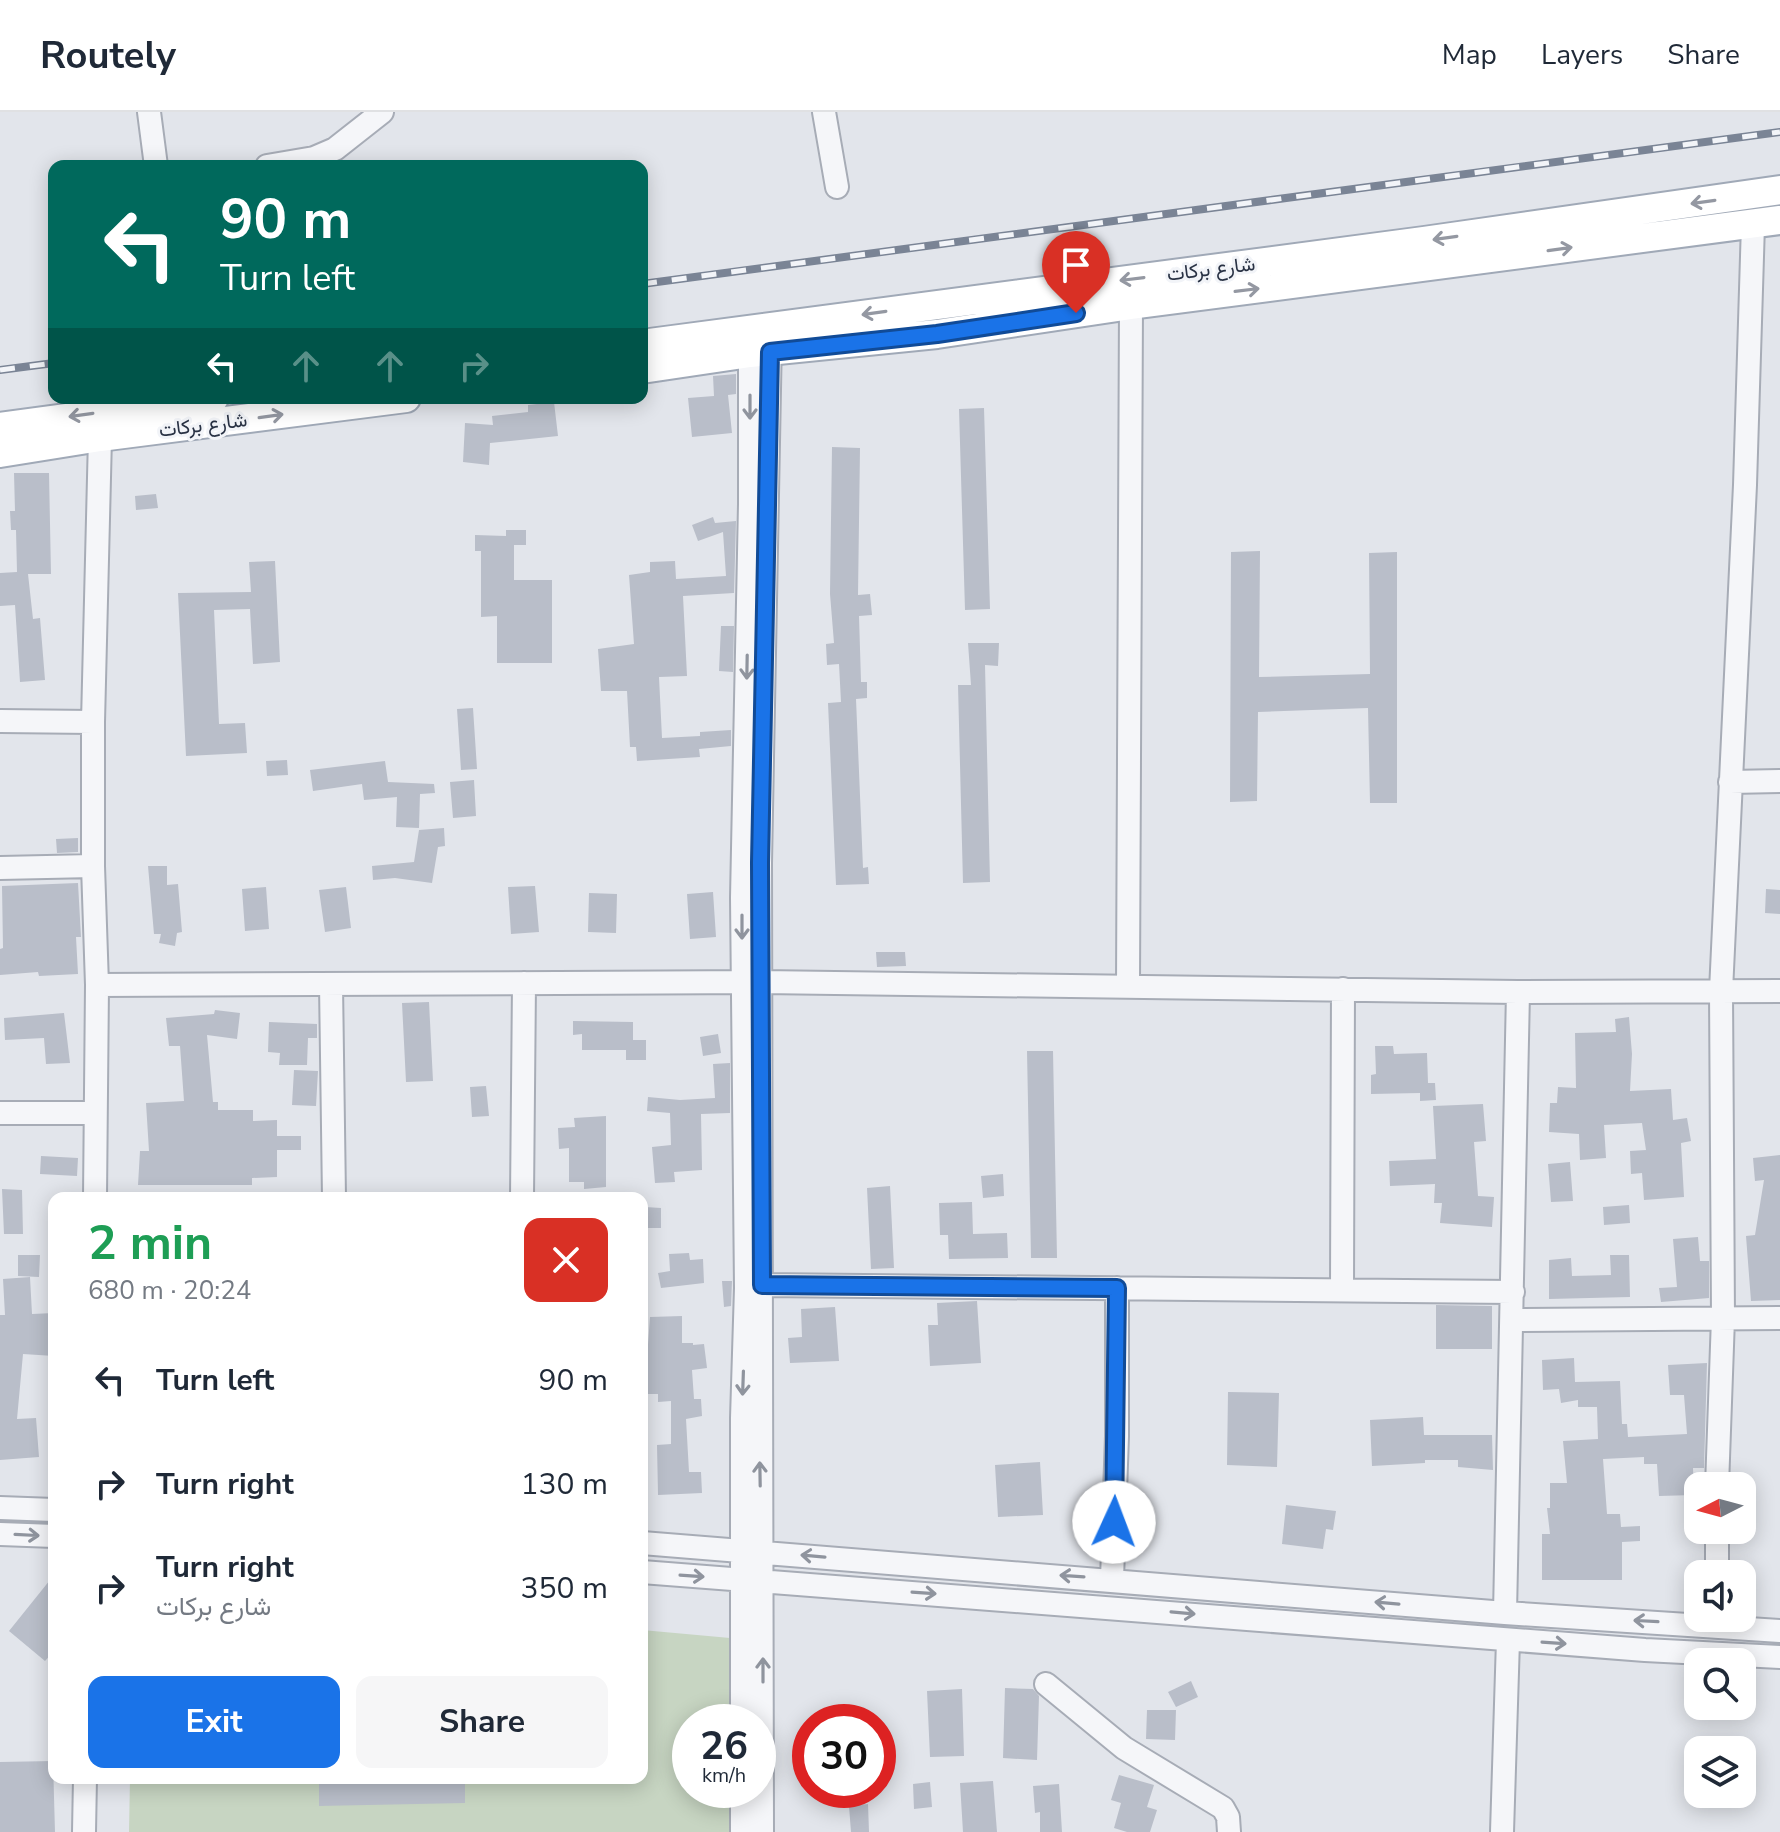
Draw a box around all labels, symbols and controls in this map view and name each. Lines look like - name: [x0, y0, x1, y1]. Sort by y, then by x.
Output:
- text: Routely: [40, 30, 176, 81]
- text: Map: [1442, 36, 1497, 74]
- text: Layers: [1541, 36, 1623, 74]
- text: Share: [1667, 36, 1740, 74]
- text: 90 m: [220, 181, 351, 258]
- icon: left: [88, 192, 192, 296]
- one-way arrow: [1691, 195, 1716, 210]
- pin: [1042, 231, 1110, 313]
- one-way arrow: [1433, 231, 1459, 246]
- one-way arrow: [1546, 242, 1573, 257]
- icon: arrive: [1054, 243, 1098, 287]
- street label: شارع بركات: [1165, 250, 1257, 288]
- text: Turn left: [220, 254, 355, 303]
- one-way arrow: [1120, 272, 1145, 287]
- one-way arrow: [1233, 283, 1260, 298]
- one-way arrow: [862, 306, 887, 321]
- icon: left: [200, 344, 244, 388]
- icon: ahead: [284, 344, 328, 388]
- icon: ahead: [368, 344, 412, 388]
- icon: right: [452, 344, 496, 388]
- one-way arrow: [742, 393, 758, 420]
- street label: شارع بركات: [157, 406, 249, 444]
- one-way arrow: [69, 408, 94, 423]
- one-way arrow: [258, 408, 284, 423]
- one-way arrow: [739, 653, 755, 680]
- one-way arrow: [734, 913, 750, 940]
- text: 2 min: [88, 1210, 212, 1276]
- button: close: [524, 1218, 608, 1302]
- text: 680 m · 20:24: [88, 1273, 251, 1308]
- icon: left: [88, 1358, 132, 1402]
- text: Turn left: [156, 1360, 274, 1401]
- text: 90 m: [539, 1360, 608, 1401]
- one-way arrow: [735, 1369, 750, 1396]
- one-way arrow: [753, 1461, 768, 1488]
- icon: right: [88, 1462, 132, 1506]
- text: Turn right: [156, 1464, 294, 1505]
- text: 130 m: [521, 1464, 608, 1505]
- north arrow: [1684, 1472, 1756, 1544]
- map controls: [1684, 1472, 1756, 1808]
- position arrow: [1072, 1480, 1156, 1564]
- one-way arrow: [13, 1528, 40, 1543]
- text: Turn right: [156, 1547, 294, 1588]
- one-way arrow: [800, 1548, 827, 1563]
- button: sound: [1684, 1560, 1756, 1632]
- icon: right: [88, 1566, 132, 1610]
- text: 350 m: [521, 1568, 608, 1609]
- one-way arrow: [1059, 1568, 1086, 1583]
- one-way arrow: [679, 1569, 705, 1584]
- one-way arrow: [910, 1586, 937, 1601]
- text: شارع بركات: [156, 1589, 271, 1624]
- one-way arrow: [1374, 1595, 1401, 1610]
- one-way arrow: [1169, 1606, 1196, 1621]
- one-way arrow: [1633, 1613, 1660, 1628]
- one-way arrow: [1540, 1636, 1567, 1651]
- button: search: [1684, 1648, 1756, 1720]
- one-way arrow: [755, 1657, 770, 1684]
- button: Exit: [88, 1676, 340, 1768]
- button: Share: [356, 1676, 608, 1768]
- speed limit sign: 30: [792, 1704, 896, 1808]
- text: 26: [700, 1719, 748, 1773]
- button: layers: [1684, 1736, 1756, 1808]
- text: km/h: [702, 1762, 746, 1789]

